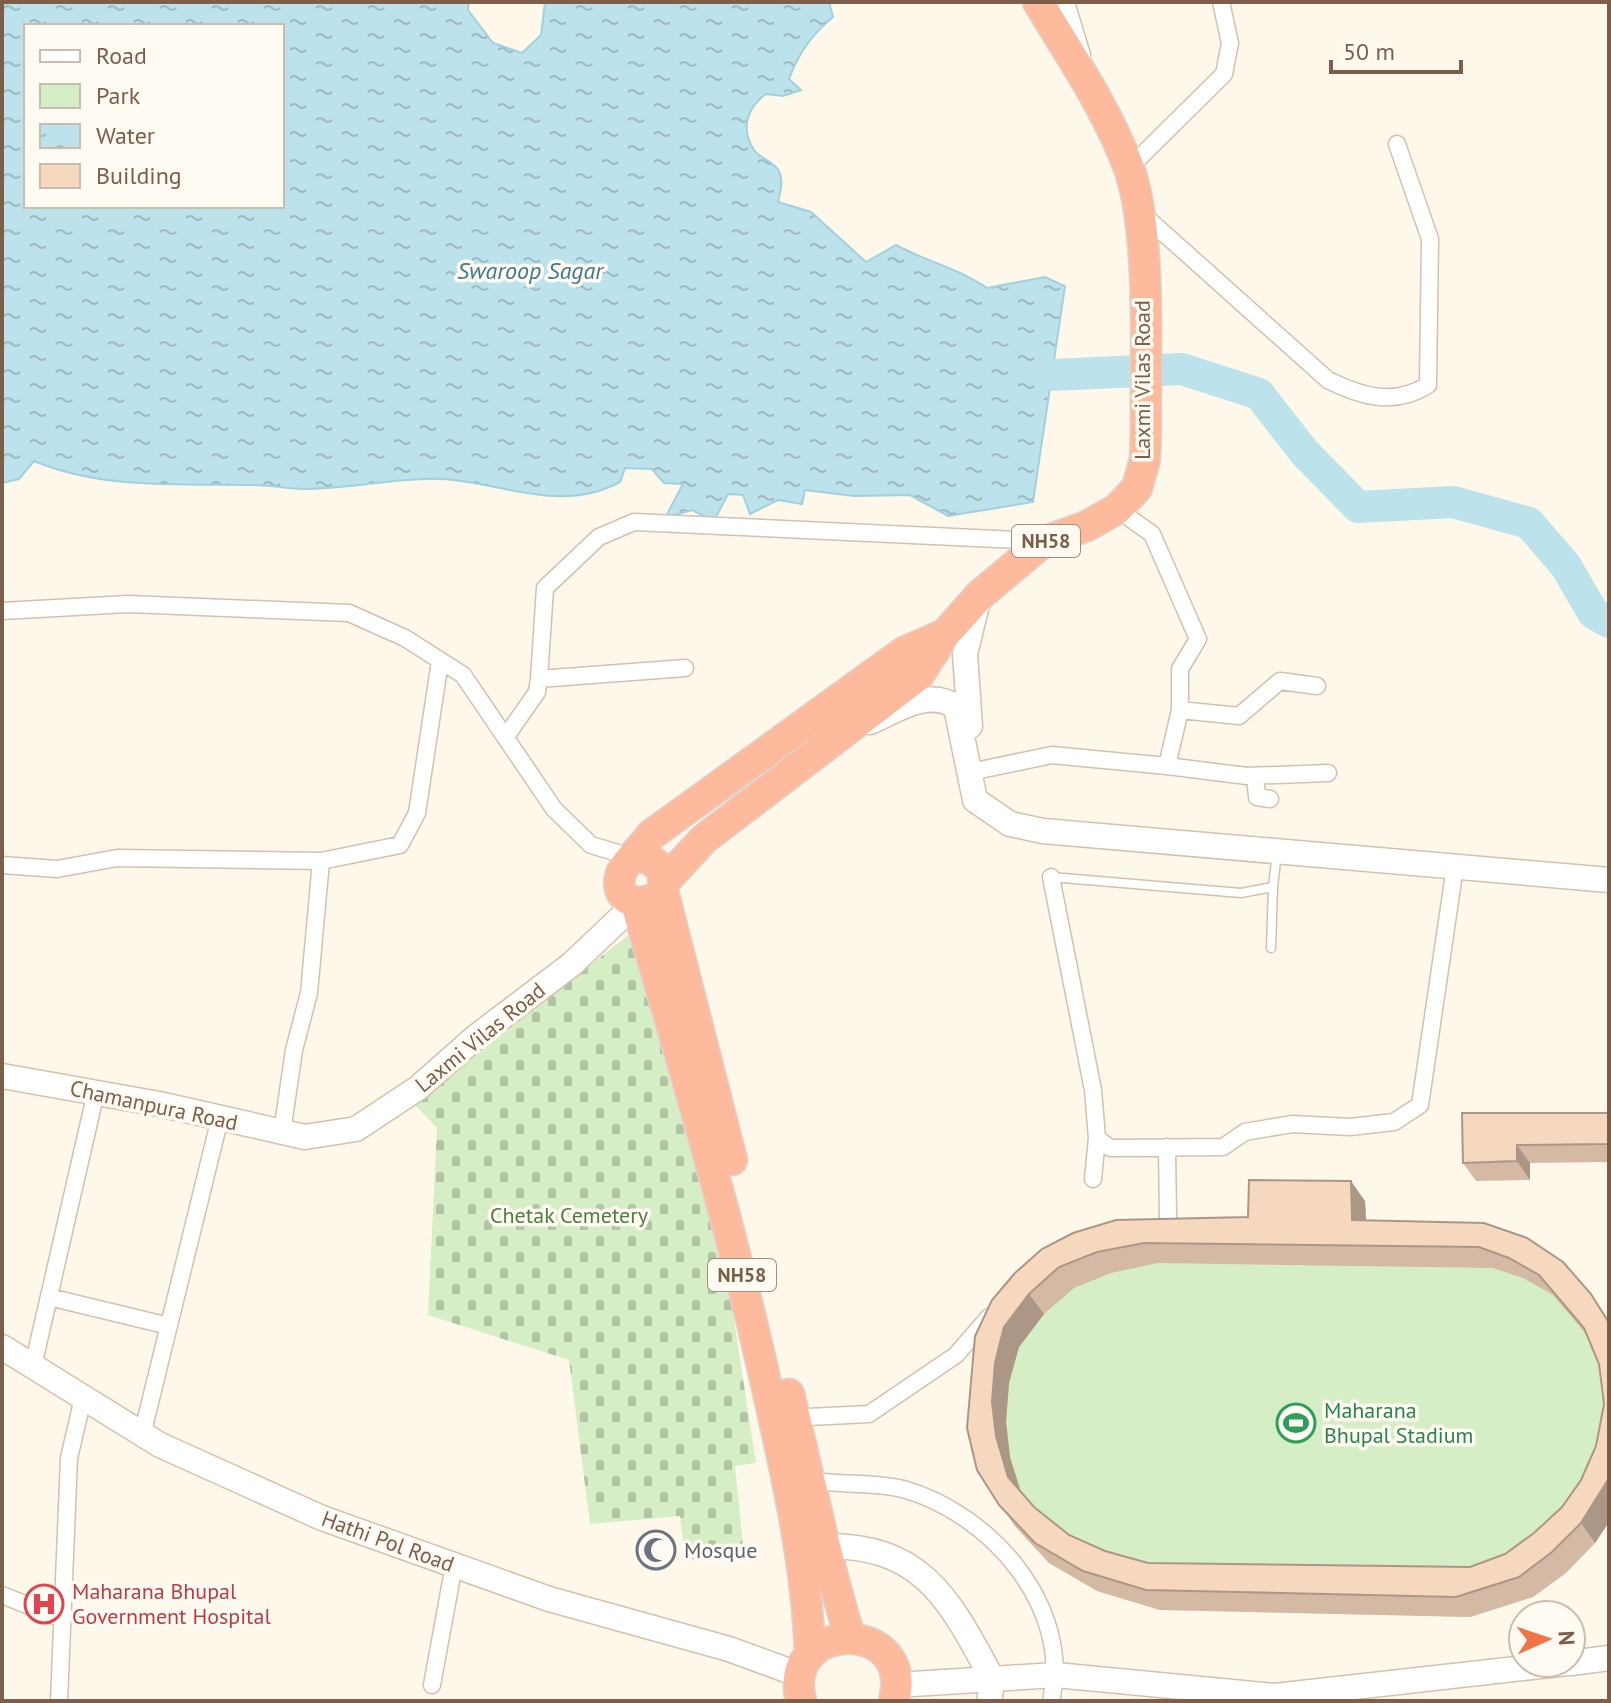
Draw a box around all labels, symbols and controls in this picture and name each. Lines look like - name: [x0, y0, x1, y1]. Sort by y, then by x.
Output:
- legend: [24, 24, 284, 208]
- scale bar: [1331, 24, 1461, 74]
- text: 50 m: [1343, 36, 1395, 67]
- text: Road: [96, 40, 147, 71]
- text: Park: [96, 80, 141, 111]
- text: Water: [96, 120, 155, 151]
- text: Building: [96, 160, 182, 191]
- water label: Swaroop Sagar: [457, 255, 605, 286]
- street label: Laxmi Vilas Road: [1128, 300, 1156, 460]
- road number: NH58: [1012, 525, 1080, 557]
- street label: Laxmi Vilas Road: [409, 976, 551, 1098]
- street label: Chamanpura Road: [67, 1074, 241, 1136]
- park label: Chetak Cemetery: [490, 1201, 649, 1229]
- road number: NH58: [708, 1259, 776, 1291]
- place label: Maharana Bhupal Stadium: [1324, 1396, 1473, 1449]
- sports icon: Maharana Bhupal Stadium: [1275, 1402, 1317, 1444]
- street label: Hathi Pol Road: [318, 1504, 458, 1578]
- mosque icon: Mosque: [635, 1529, 677, 1571]
- place label: Mosque: [684, 1536, 757, 1564]
- place label: Maharana Bhupal Government Hospital: [72, 1577, 271, 1630]
- hospital icon: Maharana Bhupal Government Hospital: [23, 1583, 65, 1625]
- north arrow: [1507, 1599, 1587, 1679]
- text: N: [1553, 1630, 1581, 1646]

